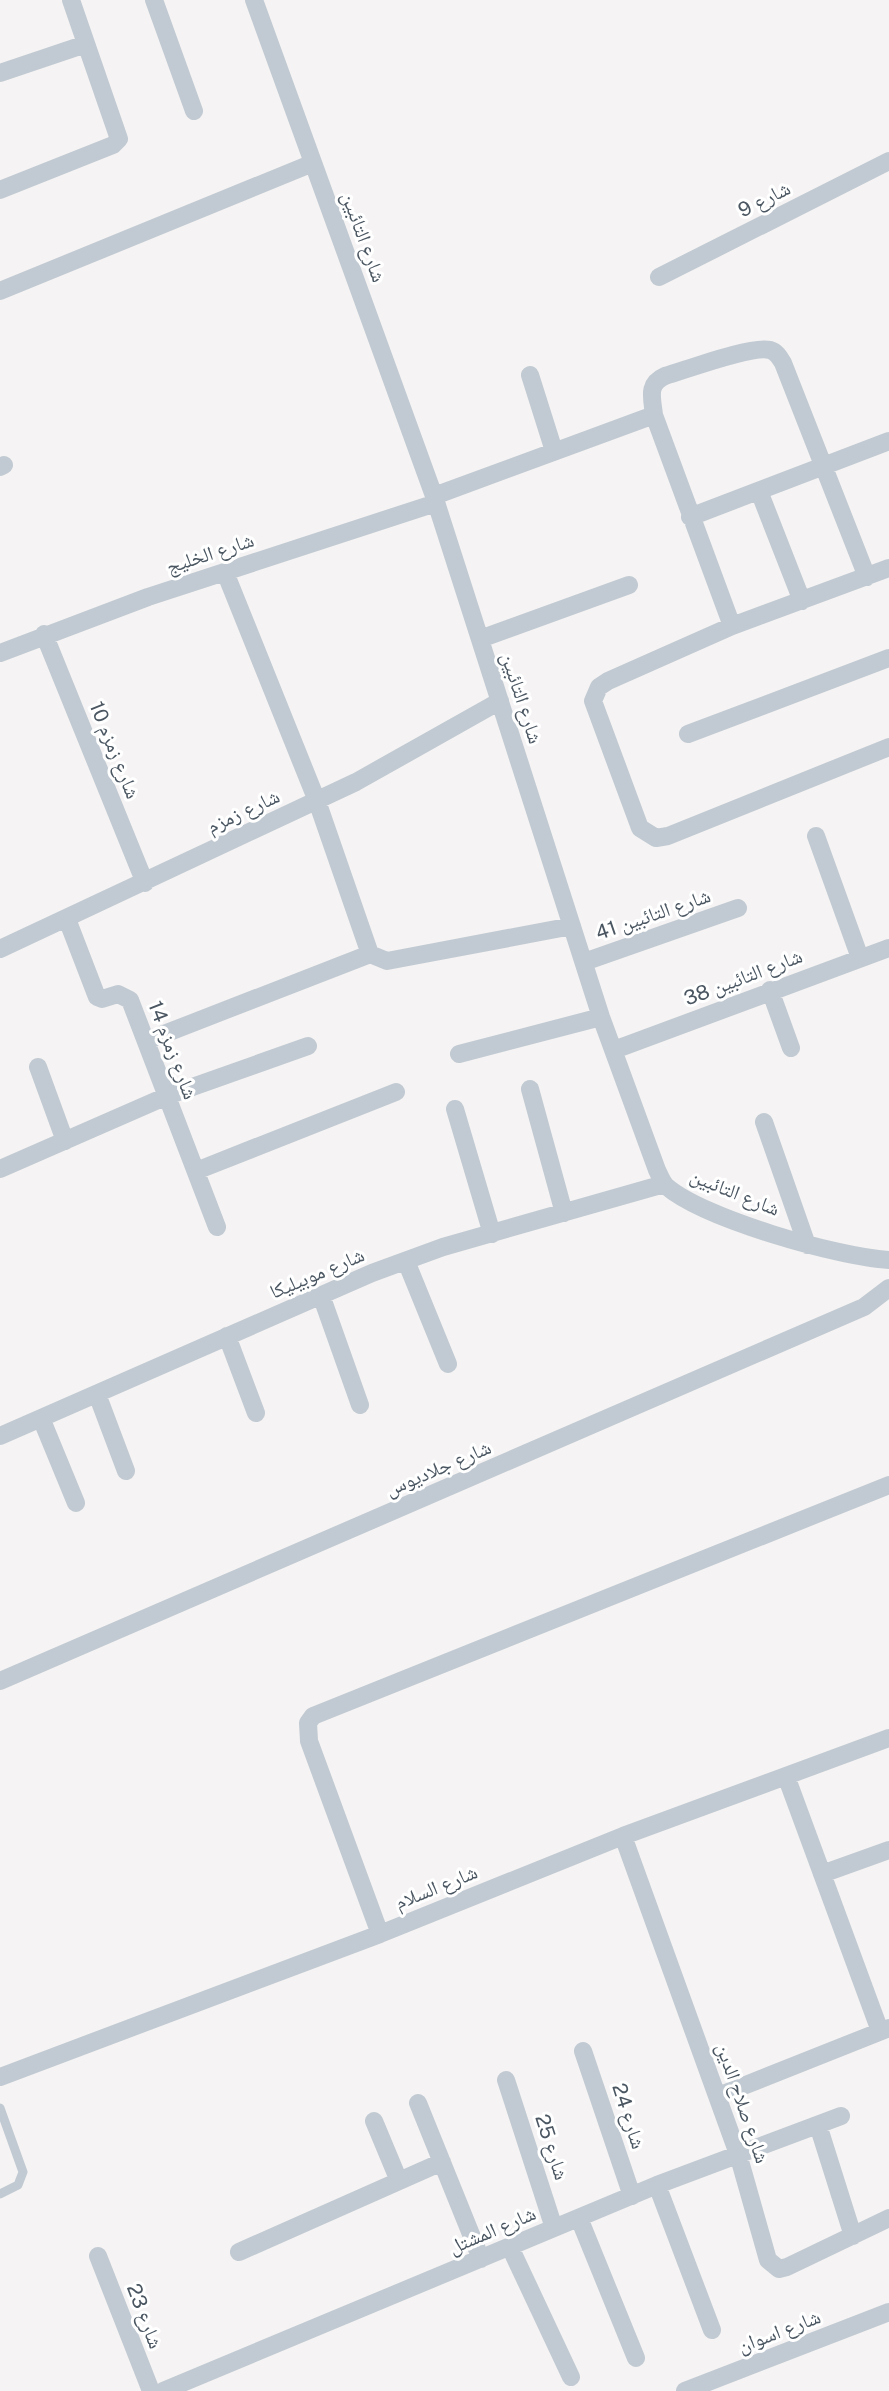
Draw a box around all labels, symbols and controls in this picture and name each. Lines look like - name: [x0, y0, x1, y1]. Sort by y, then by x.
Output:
- street label: شارع 9: [734, 176, 795, 223]
- street label: شارع التائبين: [336, 189, 391, 286]
- street label: شارع الخليج: [163, 528, 257, 579]
- street label: شارع التائبين: [495, 649, 548, 747]
- street label: شارع زمزم 10: [83, 698, 145, 803]
- street label: شارع زمزم: [203, 784, 284, 840]
- street label: شارع التائبين 41: [592, 883, 714, 946]
- street label: شارع التائبين 38: [681, 943, 806, 1011]
- street label: شارع زمزم 14: [141, 998, 203, 1103]
- street label: شارع التائبين: [686, 1163, 783, 1222]
- street label: شارع موبيليكا: [266, 1242, 368, 1305]
- street label: شارع جلاديوس: [382, 1435, 495, 1502]
- street label: شارع السلام: [391, 1860, 482, 1916]
- street label: شارع صلاح الدين: [710, 2040, 775, 2167]
- street label: شارع 24: [606, 2080, 651, 2152]
- street label: شارع 25: [529, 2111, 574, 2183]
- street label: شارع المشتل: [445, 2201, 540, 2260]
- street label: شارع 23: [121, 2280, 168, 2352]
- street label: شارع اسوان: [734, 2304, 824, 2359]

